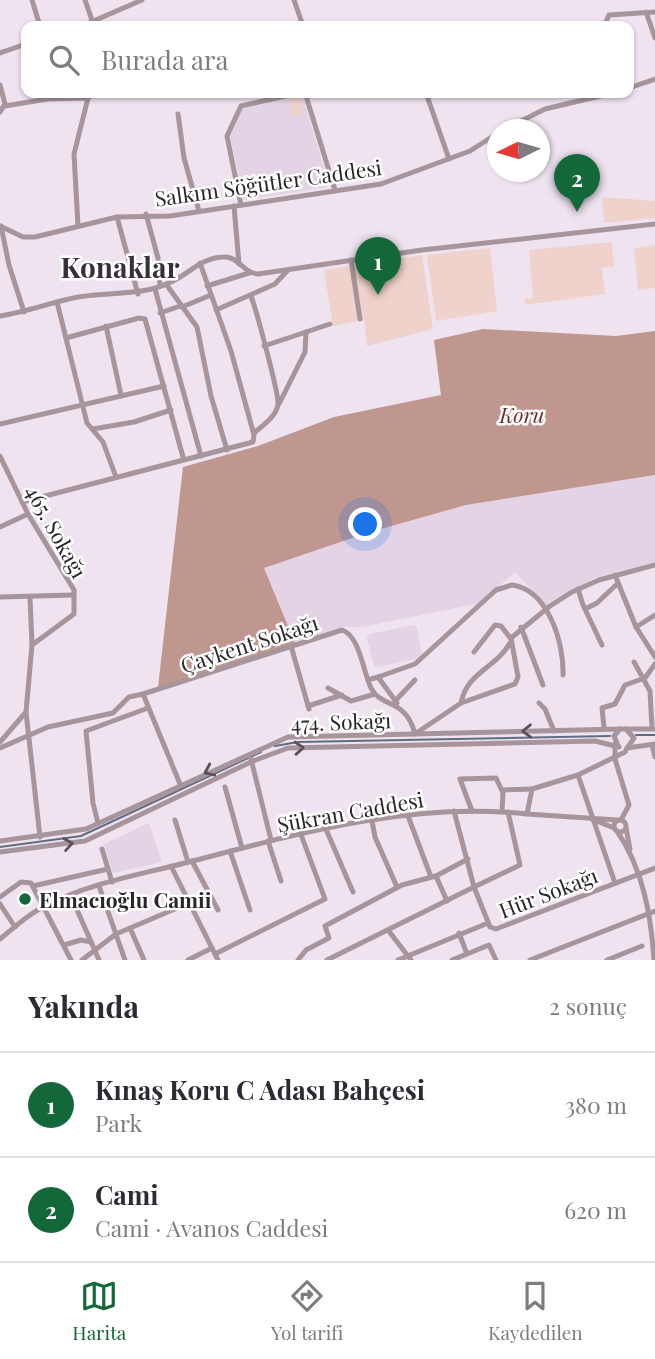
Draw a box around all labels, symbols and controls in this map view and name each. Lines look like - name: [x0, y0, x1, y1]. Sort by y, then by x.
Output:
- search box: [21, 21, 634, 98]
- icon: search: [45, 41, 83, 79]
- text: Burada ara: [101, 42, 229, 77]
- north arrow: [487, 119, 550, 182]
- street label: Salkım Söğütler Caddesi: [153, 152, 383, 212]
- pin: 2: [554, 154, 600, 212]
- pin: 1: [355, 237, 401, 295]
- district label: Konaklar: [60, 248, 180, 285]
- park label: Koru: [499, 400, 544, 428]
- street label: 465. Sokağı: [20, 480, 94, 582]
- your location: [348, 507, 382, 541]
- street label: Çaykent Sokağı: [177, 608, 321, 678]
- street label: 474. Sokağı: [290, 705, 392, 737]
- one-way arrow: [522, 723, 532, 739]
- one-way arrow: [294, 741, 305, 756]
- one-way arrow: [204, 763, 216, 777]
- street label: Şükran Caddesi: [275, 784, 425, 838]
- one-way arrow: [62, 837, 74, 852]
- street label: Hür Sokağı: [495, 860, 601, 924]
- place label: Elmacıoğlu Camii: [39, 885, 212, 913]
- marker: Elmacıoğlu Camii: [17, 891, 33, 907]
- text: Yakında: [28, 986, 139, 1026]
- text: 2 sonuç: [549, 990, 627, 1021]
- text: Kınaş Koru C Adası Bahçesi: [95, 1072, 425, 1107]
- text: 1: [47, 1089, 55, 1120]
- text: 380 m: [565, 1089, 627, 1120]
- text: Park: [95, 1107, 142, 1138]
- text: Cami: [95, 1177, 159, 1212]
- text: 2: [45, 1194, 57, 1225]
- text: 620 m: [564, 1194, 627, 1225]
- text: Cami · Avanos Caddesi: [95, 1212, 328, 1243]
- tab: Harita: [72, 1277, 126, 1345]
- tab: Yol tarifi: [271, 1277, 343, 1345]
- tab: Kaydedilen: [488, 1277, 583, 1345]

